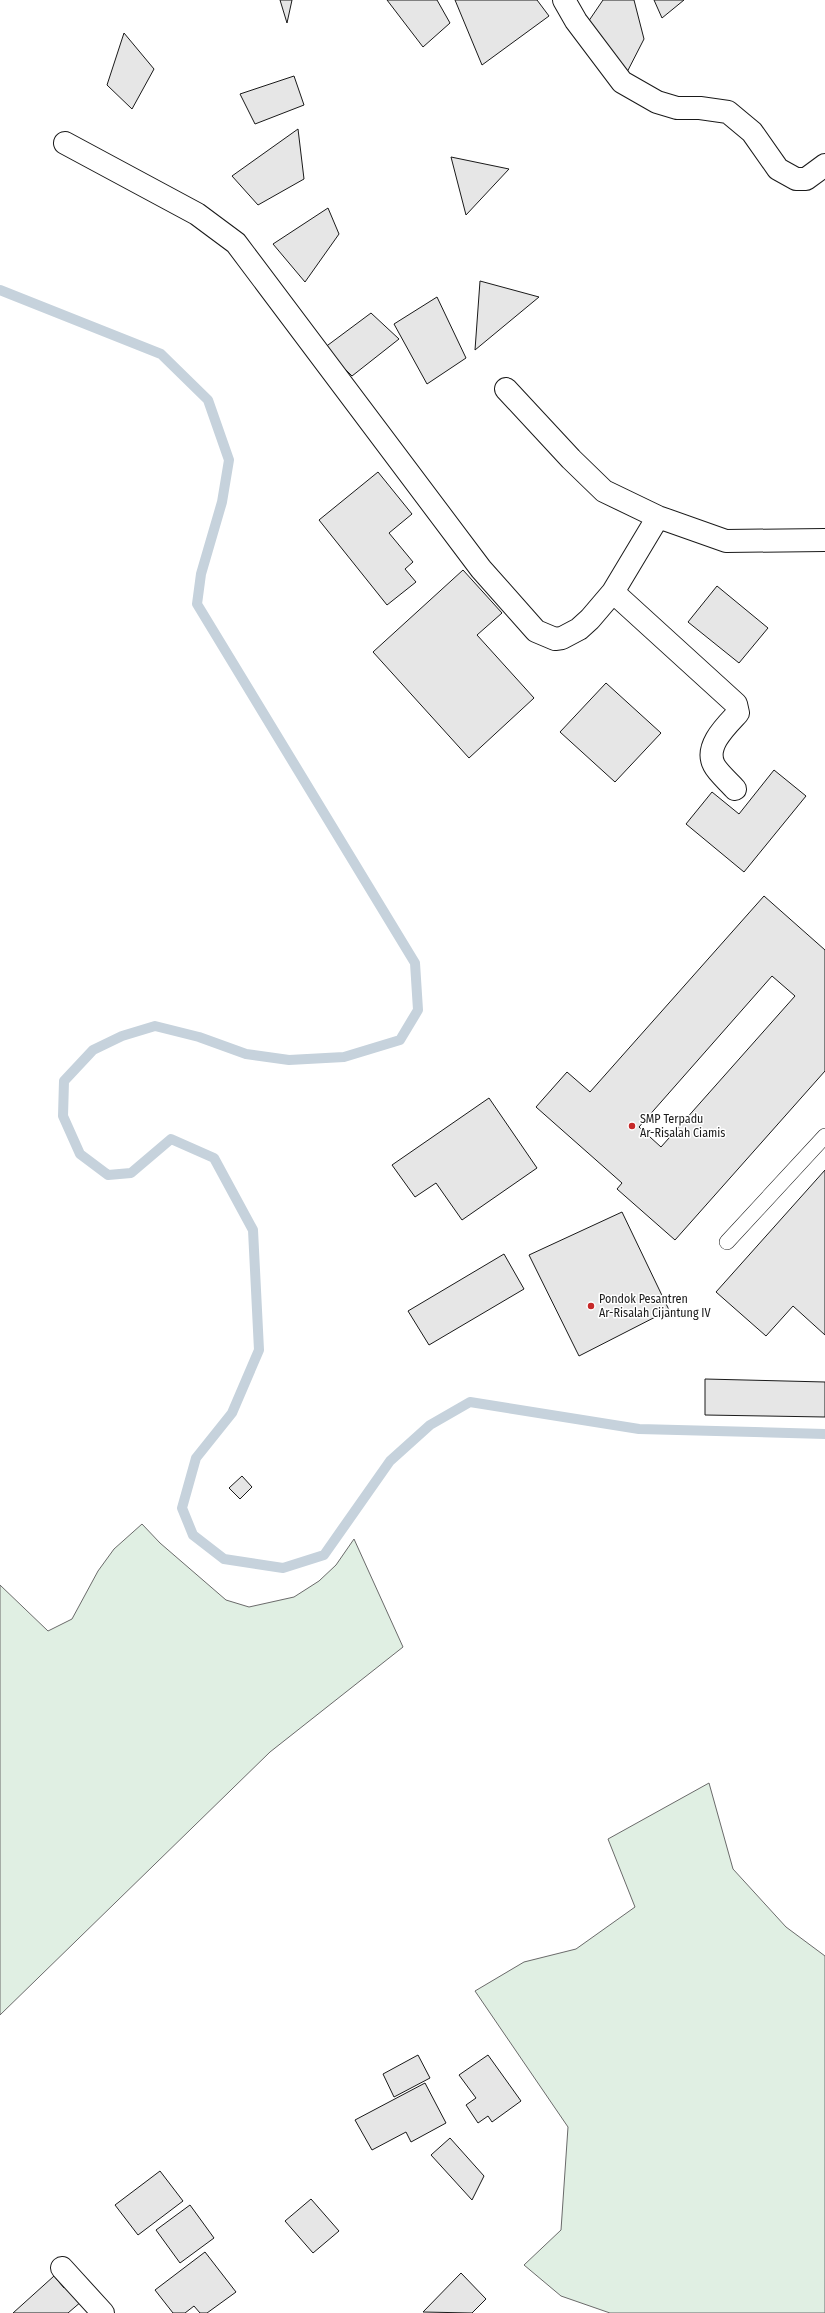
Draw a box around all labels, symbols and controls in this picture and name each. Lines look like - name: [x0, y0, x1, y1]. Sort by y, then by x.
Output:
- place label: SMP Terpadu Ar-Risalah Ciamis: [640, 1112, 725, 1140]
- marker: SMP Terpadu Ar-Risalah Ciamis: [627, 1121, 637, 1131]
- place label: Pondok Pesantren Ar-Risalah Cijantung IV: [599, 1292, 712, 1320]
- marker: Pondok Pesantren Ar-Risalah Cijantung IV: [586, 1301, 596, 1311]

